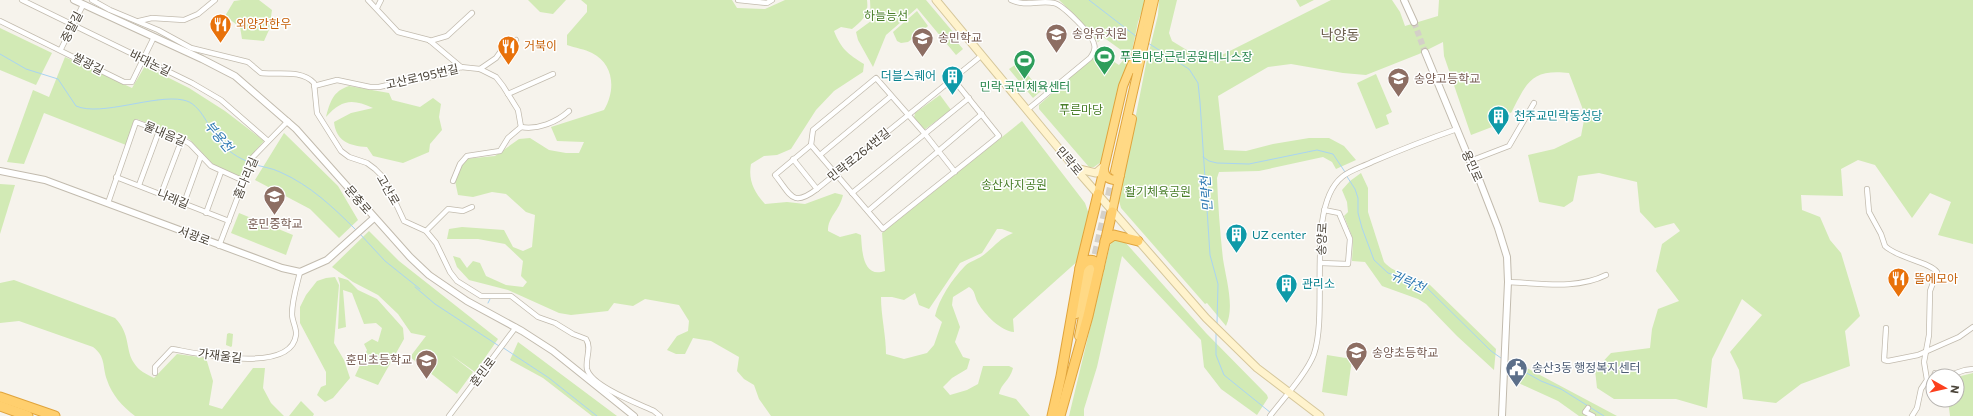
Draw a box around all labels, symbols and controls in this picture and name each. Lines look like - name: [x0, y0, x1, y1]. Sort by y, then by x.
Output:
- park label: 하늘능선: [864, 8, 908, 22]
- street label: 중말길: [57, 9, 85, 44]
- restaurant icon: 외양간한우: [207, 11, 233, 44]
- place label: 외양간한우: [236, 16, 291, 30]
- school or university icon: 송양유치원: [1044, 21, 1070, 54]
- school or university icon: 송민학교: [909, 25, 935, 58]
- place label: 송양유치원: [1072, 26, 1127, 40]
- district label: 낙양동: [1321, 26, 1359, 43]
- place label: 송민학교: [938, 30, 982, 44]
- restaurant icon: 거북이: [495, 33, 521, 66]
- place label: 거북이: [524, 38, 557, 52]
- sports icon: 푸른마당근린공원테니스장: [1092, 44, 1118, 77]
- street label: 바대논길: [128, 46, 173, 78]
- sports icon: 민락 국민체육센터: [1012, 47, 1038, 80]
- street label: 쌀광길: [71, 49, 106, 77]
- place label: 푸른마당근린공원테니스장: [1120, 49, 1252, 63]
- street label: 고산로195번길: [384, 61, 460, 91]
- building icon: 더블스퀘어: [939, 63, 965, 96]
- school or university icon: 송양고등학교: [1385, 66, 1411, 99]
- place label: 더블스퀘어: [881, 68, 936, 82]
- place label: 송양고등학교: [1414, 71, 1480, 85]
- place label: 민락 국민체육센터: [980, 79, 1070, 93]
- park label: 푸른마당: [1059, 102, 1103, 116]
- building icon: 천주교민락동성당: [1486, 103, 1512, 136]
- place label: 천주교민락동성당: [1514, 108, 1602, 122]
- water label: 부용천: [201, 117, 237, 156]
- street label: 물내음길: [142, 118, 188, 148]
- street label: 민락로264번길: [824, 125, 892, 184]
- street label: 민락로: [1054, 143, 1086, 178]
- street label: 용민로: [1460, 148, 1486, 184]
- street label: 홈다리길: [230, 155, 260, 201]
- street label: 고산로: [375, 172, 403, 207]
- water label: 민락천: [1197, 175, 1215, 212]
- park label: 송산사지공원: [981, 177, 1047, 191]
- street label: 문충로: [343, 182, 375, 216]
- school or university icon: 훈민중학교: [262, 184, 288, 217]
- park label: 활기체육공원: [1125, 184, 1191, 198]
- street label: 나래길: [155, 185, 191, 211]
- place label: 훈민중학교: [247, 216, 303, 230]
- building icon: UZ center: [1223, 222, 1249, 255]
- street label: 송양로: [1313, 222, 1329, 256]
- street label: 서광로: [176, 223, 212, 247]
- place label: UZ center: [1252, 227, 1306, 241]
- water label: 귀락천: [1388, 266, 1429, 296]
- restaurant icon: 뜰에모아: [1885, 266, 1911, 299]
- building icon: 관리소: [1273, 271, 1299, 304]
- place label: 뜰에모아: [1914, 271, 1958, 285]
- place label: 관리소: [1302, 276, 1335, 290]
- school or university icon: 송양초등학교: [1343, 340, 1369, 373]
- street label: 가재울길: [197, 345, 243, 365]
- place label: 송양초등학교: [1372, 345, 1438, 359]
- school or university icon: 훈민초등학교: [414, 347, 440, 380]
- place label: 훈민초등학교: [346, 352, 412, 366]
- street label: 훈민로: [466, 354, 498, 389]
- public building icon: 송산3동 행정복지센터: [1503, 355, 1529, 388]
- place label: 송산3동 행정복지센터: [1532, 360, 1641, 374]
- north arrow: [1925, 368, 1965, 408]
- text: N: [1948, 384, 1962, 394]

